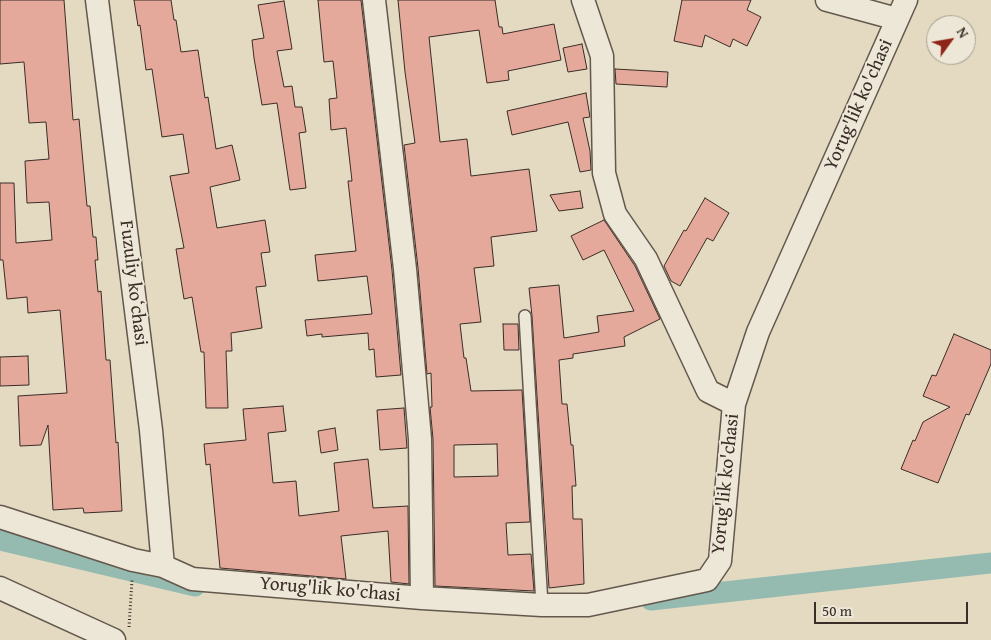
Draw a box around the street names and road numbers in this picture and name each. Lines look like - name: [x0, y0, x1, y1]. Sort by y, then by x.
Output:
- street label: Yorug'lik ko'chasi: [820, 36, 898, 174]
- street label: Fuzuliy koʻchasi: [114, 219, 152, 347]
- street label: Yorug'lik ko'chasi: [707, 412, 745, 556]
- street label: Yorug'lik ko'chasi: [259, 572, 401, 608]

